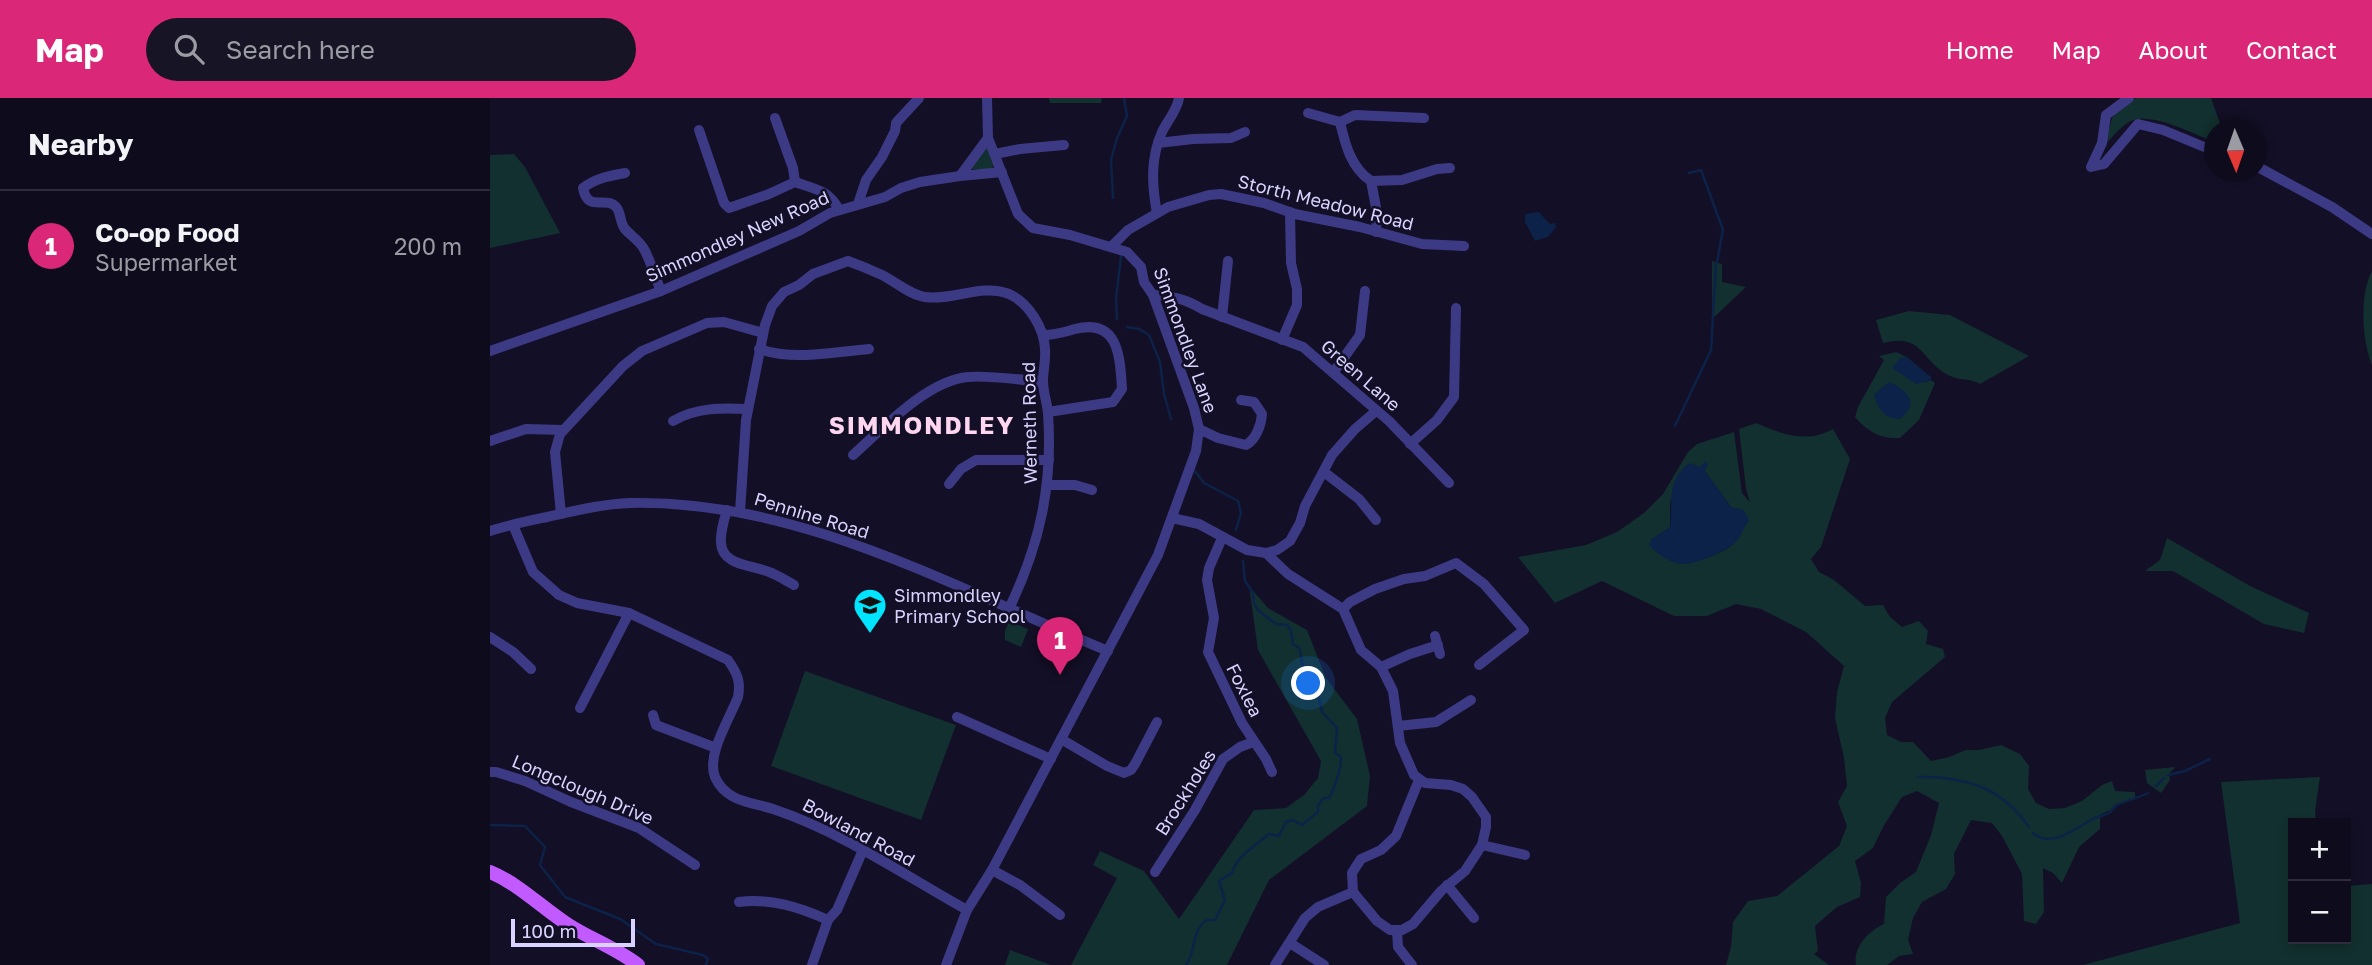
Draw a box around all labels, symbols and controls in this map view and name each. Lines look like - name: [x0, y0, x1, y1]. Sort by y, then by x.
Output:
- search box: [146, 18, 636, 81]
- text: Map: [35, 30, 104, 69]
- icon: search: [170, 30, 208, 68]
- text: Search here: [226, 34, 375, 65]
- text: Home: [1946, 35, 2014, 64]
- text: Map: [2052, 35, 2101, 64]
- text: About: [2139, 35, 2208, 64]
- text: Contact: [2246, 35, 2337, 64]
- north arrow: [2204, 119, 2267, 182]
- text: Nearby: [28, 126, 133, 162]
- street label: Storth Meadow Road: [1236, 170, 1416, 234]
- street label: Simmondley New Road: [642, 186, 832, 286]
- text: Co-op Food: [95, 217, 239, 248]
- text: 1: [45, 232, 57, 260]
- text: 200 m: [394, 232, 462, 260]
- text: Supermarket: [95, 248, 238, 276]
- street label: Simmondley Lane: [1149, 264, 1223, 416]
- street label: Green Lane: [1317, 335, 1405, 415]
- street label: Werneth Road: [1017, 362, 1041, 484]
- district label: SIMMONDLEY: [829, 410, 1015, 439]
- street label: Pennine Road: [752, 487, 872, 543]
- place label: Simmondley Primary School: [894, 584, 1026, 627]
- school or university icon: Simmondley Primary School: [851, 586, 889, 635]
- pin: 1: [1037, 617, 1083, 675]
- street label: Foxlea: [1222, 660, 1268, 720]
- your location: [1291, 666, 1325, 700]
- street label: Brockholes: [1150, 745, 1220, 839]
- street label: Longclough Drive: [509, 749, 657, 829]
- street label: Bowland Road: [799, 793, 919, 871]
- map controls: [2288, 818, 2351, 944]
- button: +: [2288, 818, 2351, 881]
- button: −: [2288, 881, 2351, 944]
- scale bar: [511, 916, 635, 948]
- text: 100 m: [522, 919, 576, 942]

